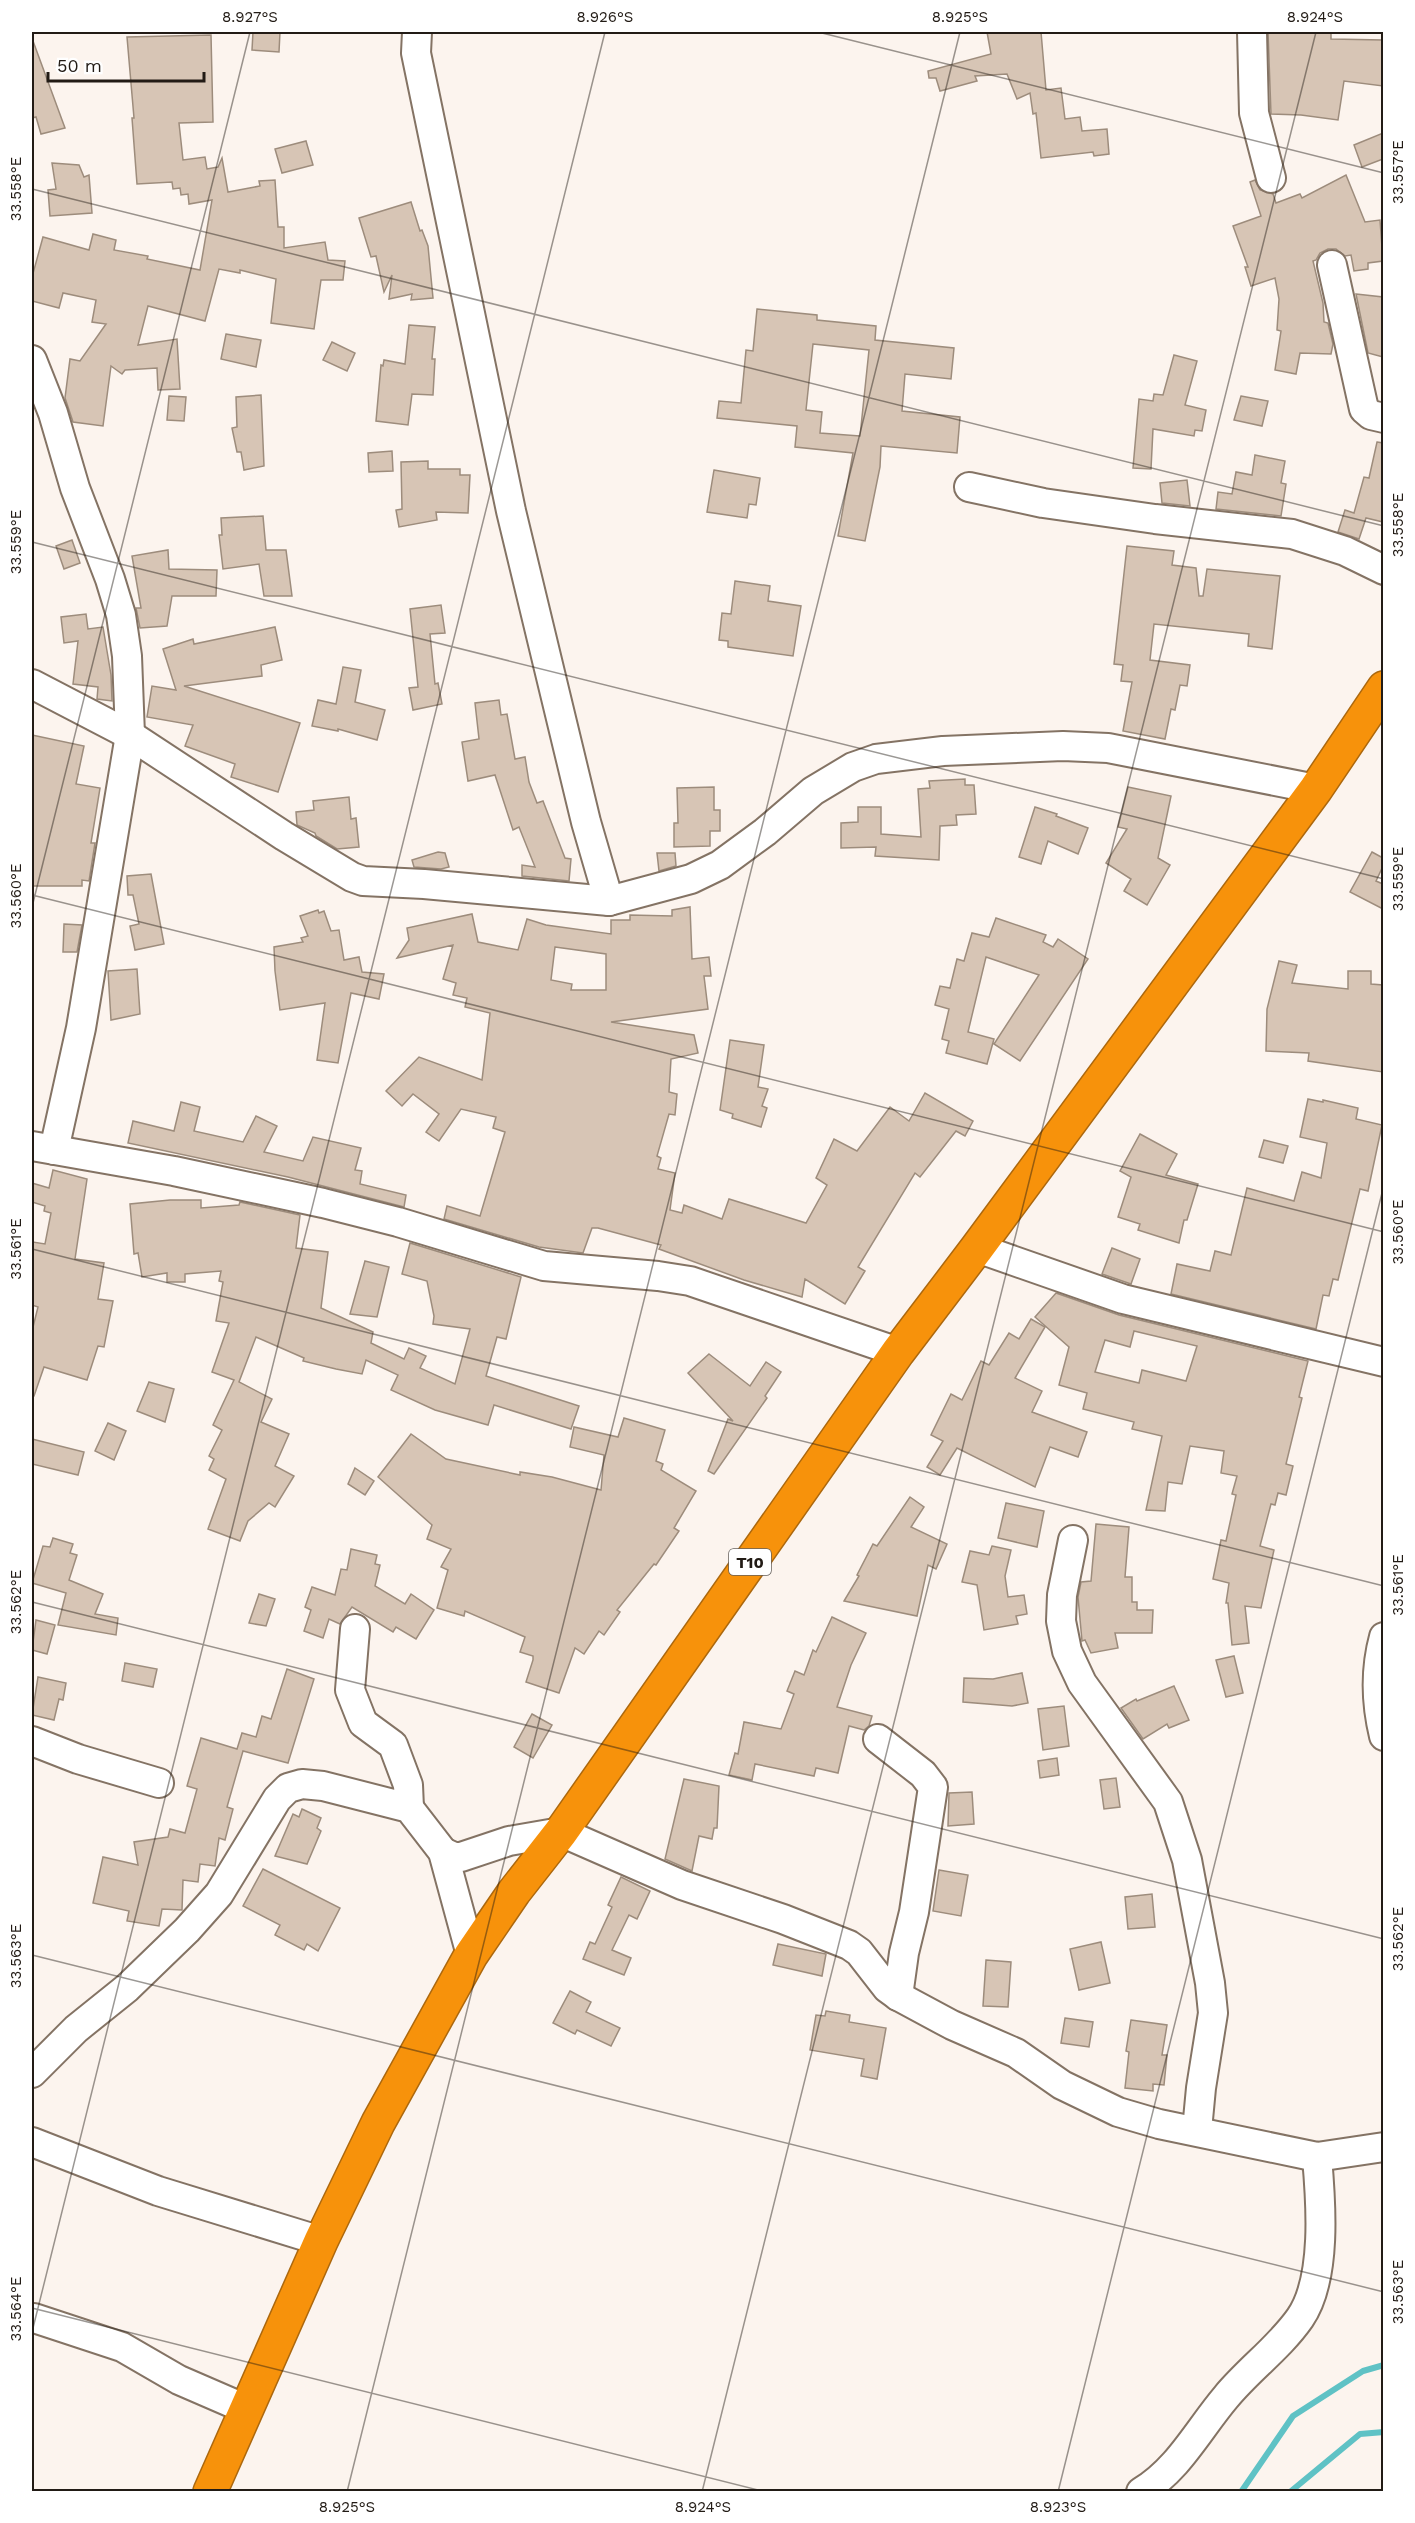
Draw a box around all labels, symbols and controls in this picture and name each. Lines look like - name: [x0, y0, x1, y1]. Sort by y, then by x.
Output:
- text: 8.927°S: [222, 8, 278, 26]
- text: 8.926°S: [577, 8, 633, 26]
- text: 8.925°S: [932, 8, 988, 26]
- text: 8.924°S: [1287, 8, 1343, 26]
- scale bar: [48, 45, 204, 83]
- text: 50 m: [57, 55, 102, 76]
- text: 33.557°E: [1389, 140, 1407, 204]
- text: 33.558°E: [7, 157, 25, 221]
- text: 33.558°E: [1389, 493, 1407, 557]
- text: 33.559°E: [7, 510, 25, 574]
- text: 33.559°E: [1389, 847, 1407, 911]
- text: 33.560°E: [7, 863, 25, 929]
- text: 33.560°E: [1389, 1199, 1407, 1265]
- text: 33.561°E: [7, 1218, 25, 1280]
- road number: T10: [729, 1549, 771, 1575]
- text: 33.561°E: [1389, 1554, 1407, 1616]
- text: 33.562°E: [7, 1570, 25, 1634]
- text: 33.562°E: [1389, 1907, 1407, 1971]
- text: 33.563°E: [7, 1924, 25, 1988]
- text: 33.563°E: [1389, 2260, 1407, 2324]
- text: 33.564°E: [7, 2277, 25, 2341]
- text: 8.925°S: [319, 2498, 375, 2516]
- text: 8.924°S: [675, 2498, 731, 2516]
- text: 8.923°S: [1030, 2498, 1086, 2516]

